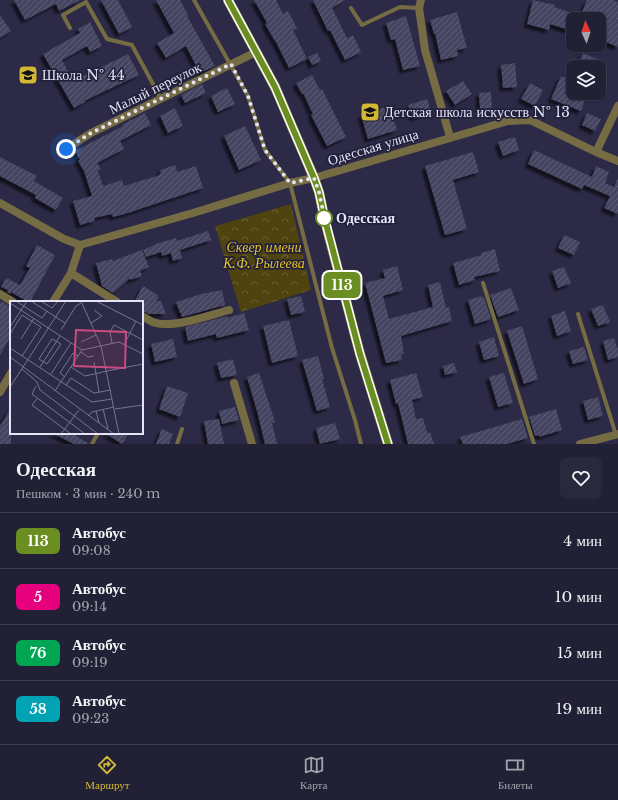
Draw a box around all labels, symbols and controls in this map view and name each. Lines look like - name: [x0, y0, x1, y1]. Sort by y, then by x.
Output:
- north arrow: [566, 12, 606, 52]
- map controls: [566, 12, 606, 100]
- street label: Малый переулок: [106, 58, 204, 118]
- button: layers: [566, 60, 606, 100]
- school or university icon: Школа № 44: [17, 64, 39, 86]
- place label: Школа № 44: [42, 66, 125, 84]
- school or university icon: Детская школа искусств № 13: [359, 101, 381, 123]
- place label: Детская школа искусств № 13: [384, 103, 570, 121]
- street label: Одесская улица: [325, 124, 421, 169]
- your location: [56, 139, 76, 159]
- marker: Одесская: [315, 209, 333, 227]
- place label: Одесская: [336, 209, 395, 227]
- park label: Сквер имени К.Ф. Рылеева: [222, 238, 305, 272]
- line badge: 113: [319, 272, 365, 298]
- text: 113: [331, 276, 353, 294]
- inset map: [10, 301, 143, 434]
- button: heart: [560, 457, 602, 499]
- text: Одесская: [16, 458, 96, 481]
- text: Пешком · 3 мин · 240 m: [16, 485, 160, 502]
- text: Автобус: [72, 523, 126, 542]
- text: 4 мин: [563, 531, 602, 550]
- text: 113: [27, 532, 49, 550]
- text: 09:08: [72, 542, 111, 559]
- text: Автобус: [72, 579, 126, 598]
- text: 10 мин: [555, 587, 602, 606]
- text: 5: [34, 588, 42, 606]
- text: 09:14: [72, 598, 107, 615]
- text: Автобус: [72, 635, 126, 654]
- text: 15 мин: [557, 643, 602, 662]
- text: 76: [30, 644, 46, 662]
- text: 09:19: [72, 654, 108, 671]
- text: Автобус: [72, 691, 126, 710]
- text: 19 мин: [556, 699, 602, 718]
- text: 58: [29, 700, 47, 718]
- text: 09:23: [72, 710, 109, 727]
- tab: Маршрут: [85, 754, 130, 792]
- tab: Карта: [300, 754, 327, 792]
- tab: Билеты: [498, 754, 533, 792]

